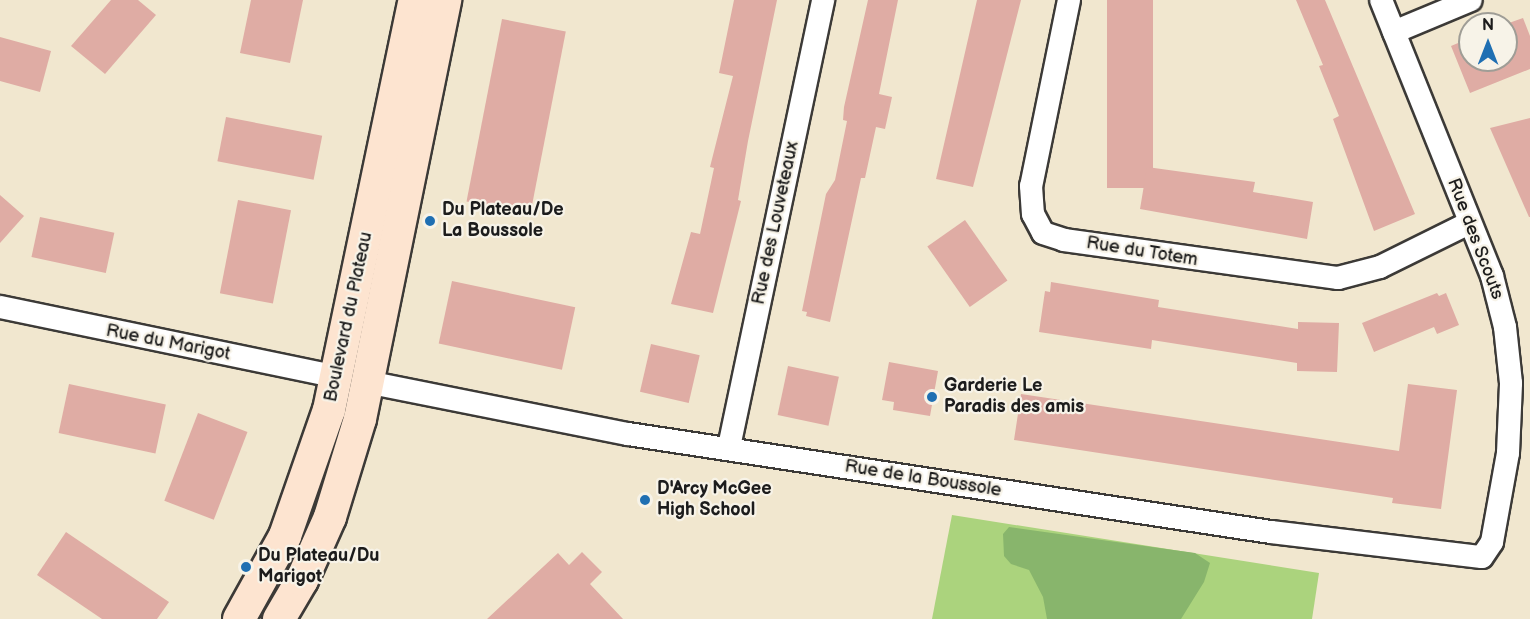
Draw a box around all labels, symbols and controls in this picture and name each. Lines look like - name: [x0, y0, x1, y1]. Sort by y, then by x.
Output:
- north arrow: [1458, 12, 1518, 72]
- text: N: [1482, 16, 1494, 35]
- street label: Rue des Louveteaux: [748, 139, 804, 307]
- street label: Rue des Scouts: [1442, 175, 1508, 303]
- place label: Du Plateau/De La Boussole: [442, 200, 564, 242]
- marker: Du Plateau/De La Boussole: [423, 214, 437, 228]
- street label: Boulevard du Plateau: [320, 230, 378, 404]
- street label: Rue du Totem: [1084, 232, 1200, 272]
- street label: Rue du Marigot: [104, 320, 232, 366]
- place label: Garderie Le Paradis des amis: [944, 376, 1084, 418]
- marker: Garderie Le Paradis des amis: [925, 390, 939, 404]
- street label: Rue de la Boussole: [843, 456, 1003, 502]
- place label: D'Arcy McGee High School: [657, 479, 772, 522]
- marker: D'Arcy McGee High School: [638, 493, 652, 507]
- place label: Du Plateau/Du Marigot: [258, 546, 379, 588]
- marker: Du Plateau/Du Marigot: [239, 560, 253, 574]

